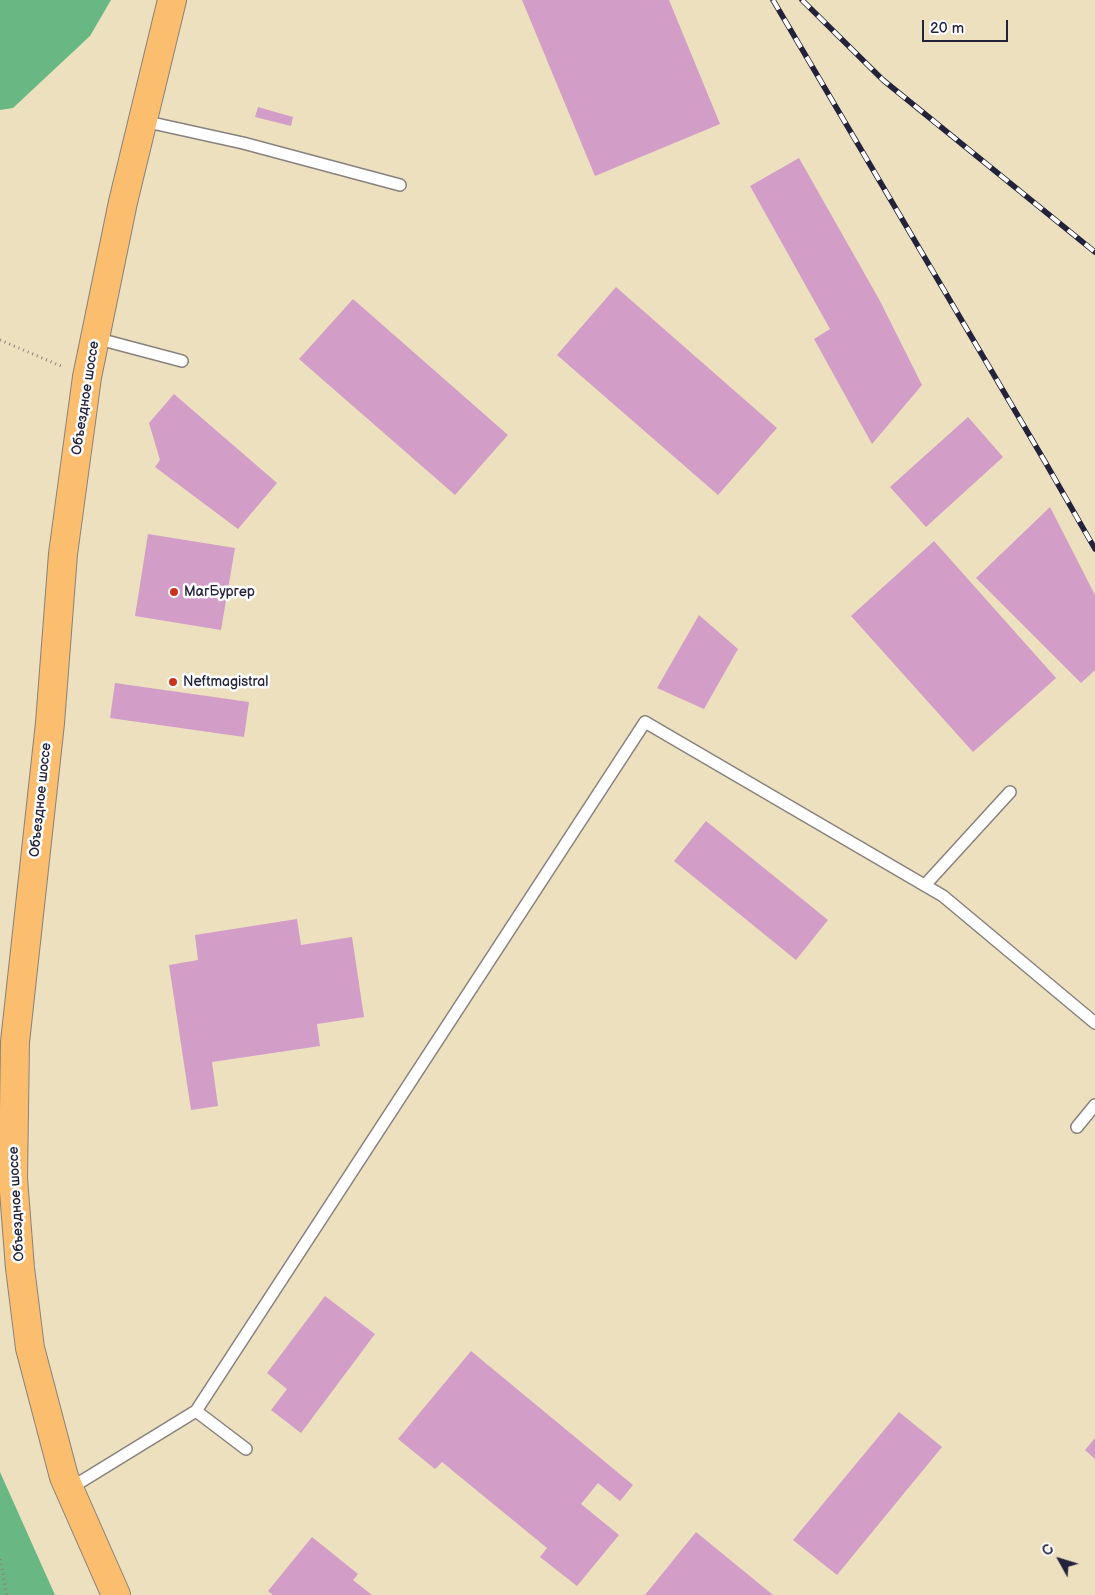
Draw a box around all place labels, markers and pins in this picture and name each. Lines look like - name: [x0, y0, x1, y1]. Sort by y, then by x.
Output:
- place label: МагБургер: [184, 584, 255, 600]
- marker: МагБургер: [168, 586, 180, 598]
- place label: Neftmagistral: [183, 674, 268, 690]
- marker: Neftmagistral: [167, 676, 179, 688]

